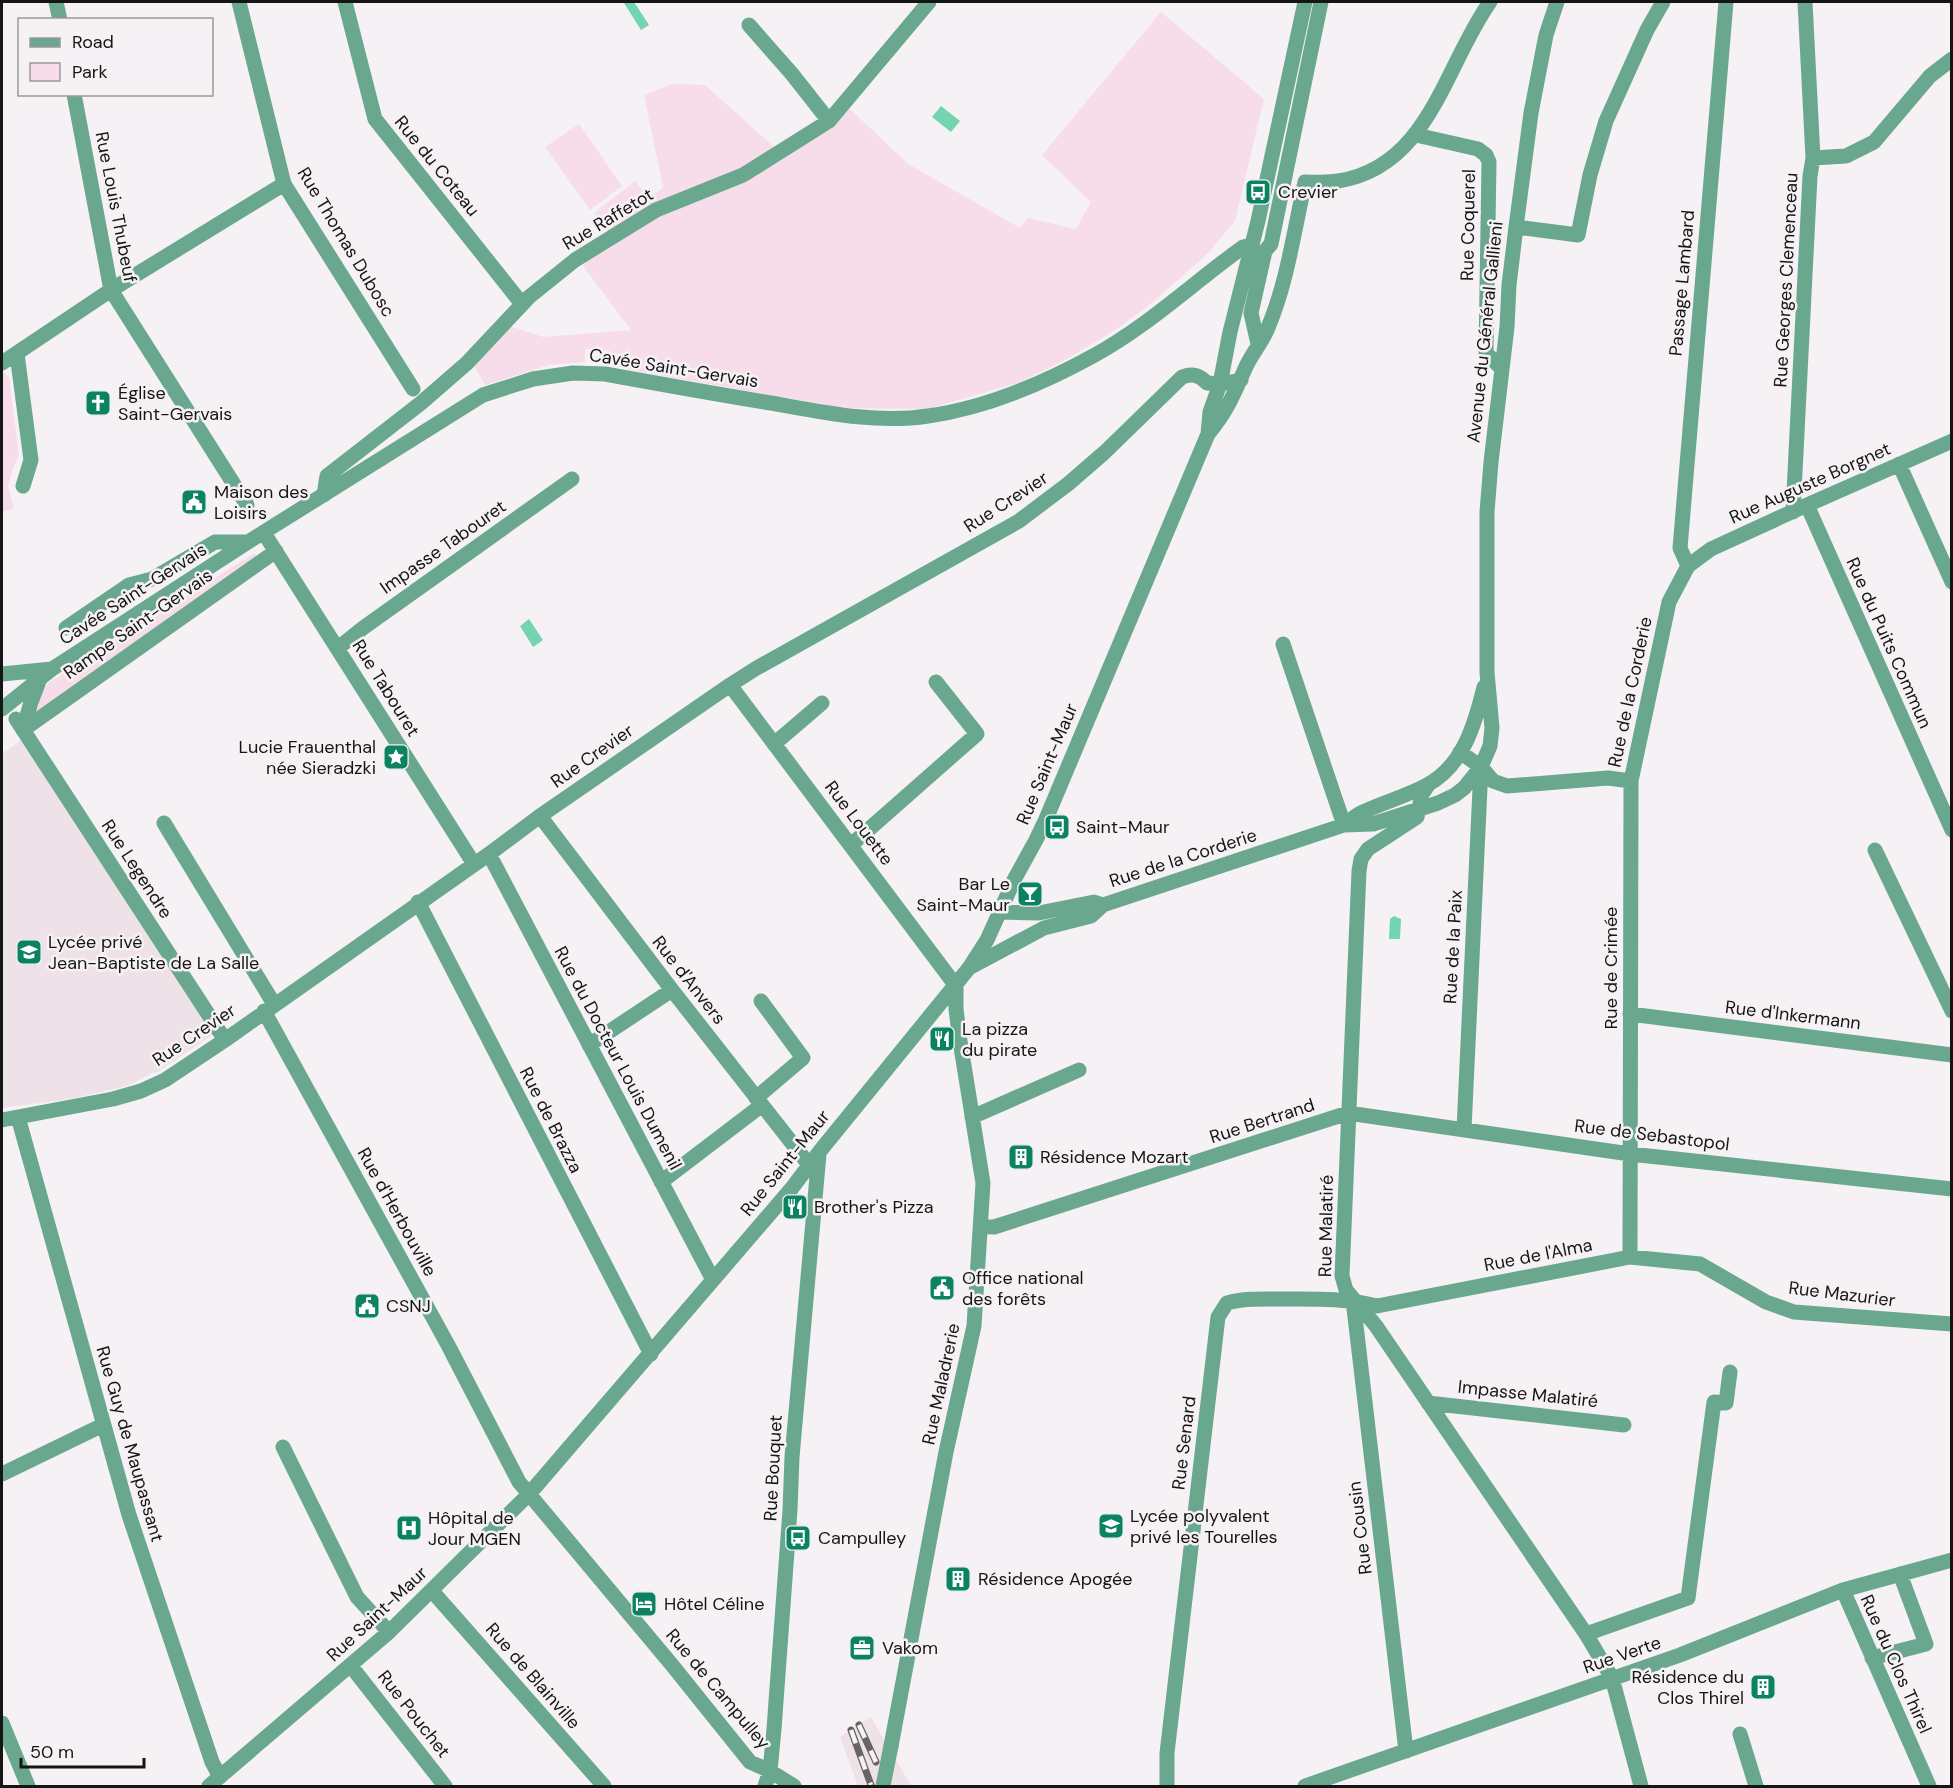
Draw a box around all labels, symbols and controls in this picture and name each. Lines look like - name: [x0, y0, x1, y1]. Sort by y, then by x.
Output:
- legend: [18, 18, 213, 96]
- text: Road: [72, 30, 114, 54]
- text: Park: [72, 60, 108, 84]
- street label: Rue du Coteau: [389, 111, 485, 221]
- street label: Rue Louis Thubeuf: [90, 130, 142, 284]
- street label: Rue Thomas Dubosc: [292, 163, 400, 321]
- street label: Rue Coquerel: [1455, 169, 1481, 281]
- street label: Rue Georges Clemenceau: [1768, 172, 1804, 388]
- bus stop icon: Crevier: [1243, 177, 1273, 207]
- place label: Crevier: [1278, 180, 1338, 204]
- street label: Rue Raffetot: [558, 182, 658, 256]
- street label: Passage Lambard: [1664, 209, 1700, 357]
- street label: Avenue du Général Gallieni: [1461, 220, 1509, 444]
- street label: Cavée Saint-Gervais: [588, 343, 760, 393]
- place label: Église Saint-Gervais: [118, 381, 232, 426]
- church icon: Église Saint-Gervais: [83, 388, 113, 418]
- street label: Rue Auguste Borgnet: [1726, 437, 1894, 529]
- street label: Rue Crevier: [959, 466, 1053, 538]
- place label: Maison des Loisirs: [214, 480, 309, 525]
- public building icon: Maison des Loisirs: [179, 487, 209, 517]
- street label: Impasse Tabouret: [375, 495, 511, 599]
- street label: Cavée Saint-Gervais: [55, 537, 211, 651]
- street label: Rue du Puits Commun: [1840, 554, 1938, 732]
- street label: Rampe Saint-Gervais: [59, 563, 217, 685]
- street label: Rue de la Corderie: [1602, 614, 1658, 770]
- street label: Rue Tabouret: [347, 635, 425, 741]
- street label: Rue Saint-Maur: [1011, 699, 1083, 828]
- street label: Rue Crevier: [546, 719, 638, 793]
- place label: Lucie Frauenthal née Sieradzki: [238, 735, 376, 780]
- place icon: Lucie Frauenthal née Sieradzki: [381, 742, 411, 772]
- street label: Rue Louette: [819, 776, 899, 870]
- bus stop icon: Saint-Maur: [1042, 812, 1072, 842]
- street label: Rue Legendre: [96, 815, 178, 923]
- place label: Saint-Maur: [1076, 815, 1170, 839]
- street label: Rue de la Corderie: [1106, 823, 1260, 893]
- place label: Bar Le Saint-Maur: [916, 872, 1010, 917]
- bar icon: Bar Le Saint-Maur: [1015, 879, 1045, 909]
- street label: Rue de la Paix: [1438, 889, 1468, 1005]
- street label: Rue de Crimée: [1599, 907, 1623, 1029]
- place label: Lycée privé Jean-Baptiste de La Salle: [48, 930, 259, 975]
- street label: Rue d'Anvers: [647, 931, 731, 1029]
- school or university icon: Lycée privé Jean-Baptiste de La Salle: [14, 937, 44, 967]
- street label: Rue du Docteur Louis Dumenil: [549, 942, 687, 1174]
- street label: Rue d'Inkermann: [1724, 995, 1862, 1035]
- street label: Rue Crevier: [148, 998, 241, 1072]
- place label: La pizza du pirate: [962, 1017, 1037, 1062]
- restaurant icon: La pizza du pirate: [927, 1024, 957, 1054]
- street label: Rue de Brazza: [514, 1063, 588, 1177]
- street label: Rue Bertrand: [1207, 1093, 1317, 1149]
- street label: Rue Saint-Maur: [735, 1105, 835, 1221]
- street label: Rue de Sebastopol: [1573, 1114, 1731, 1156]
- building icon: Résidence Mozart: [1006, 1142, 1036, 1172]
- street label: Rue d'Herbouville: [352, 1143, 442, 1281]
- place label: Résidence Mozart: [1040, 1145, 1188, 1169]
- street label: Rue Malatiré: [1313, 1175, 1339, 1277]
- restaurant icon: Brother's Pizza: [780, 1192, 810, 1222]
- place label: Brother's Pizza: [814, 1195, 934, 1219]
- street label: Rue de l'Alma: [1482, 1233, 1594, 1277]
- place label: Office national des forêts: [962, 1266, 1084, 1311]
- public building icon: Office national des forêts: [927, 1273, 957, 1303]
- street label: Rue Mazurier: [1787, 1276, 1897, 1312]
- public building icon: CSNJ: [352, 1291, 382, 1321]
- place label: CSNJ: [386, 1294, 431, 1318]
- street label: Rue Maladrerie: [916, 1321, 966, 1447]
- street label: Rue Guy de Maupassant: [91, 1343, 169, 1545]
- street label: Impasse Malatiré: [1457, 1375, 1599, 1413]
- street label: Rue Senard: [1166, 1395, 1202, 1491]
- street label: Rue Bouquet: [758, 1414, 788, 1522]
- street label: Rue Cousin: [1342, 1480, 1378, 1576]
- place label: Lycée polyvalent privé les Tourelles: [1130, 1504, 1278, 1549]
- place label: Hôpital de Jour MGEN: [428, 1506, 521, 1551]
- school or university icon: Lycée polyvalent privé les Tourelles: [1096, 1511, 1126, 1541]
- hospital icon: Hôpital de Jour MGEN: [394, 1513, 424, 1543]
- bus stop icon: Campulley: [783, 1523, 813, 1553]
- place label: Campulley: [818, 1526, 906, 1550]
- street label: Rue Saint-Maur: [321, 1561, 433, 1667]
- building icon: Résidence Apogée: [943, 1564, 973, 1594]
- place label: Résidence Apogée: [978, 1567, 1133, 1591]
- hotel icon: Hôtel Céline: [629, 1589, 659, 1619]
- street label: Rue du Clos Thirel: [1855, 1591, 1937, 1737]
- place label: Hôtel Céline: [664, 1592, 764, 1616]
- street label: Rue de Blainville: [480, 1618, 586, 1734]
- street label: Rue de Campulley: [660, 1624, 776, 1754]
- street label: Rue Verte: [1580, 1630, 1664, 1680]
- office icon: Vakom: [847, 1633, 877, 1663]
- place label: Vakom: [882, 1636, 938, 1660]
- street label: Rue Pouchet: [372, 1665, 456, 1763]
- place label: Résidence du Clos Thirel: [1632, 1665, 1744, 1710]
- building icon: Résidence du Clos Thirel: [1748, 1672, 1778, 1702]
- scale bar: [21, 1731, 144, 1769]
- text: 50 m: [30, 1740, 74, 1764]

